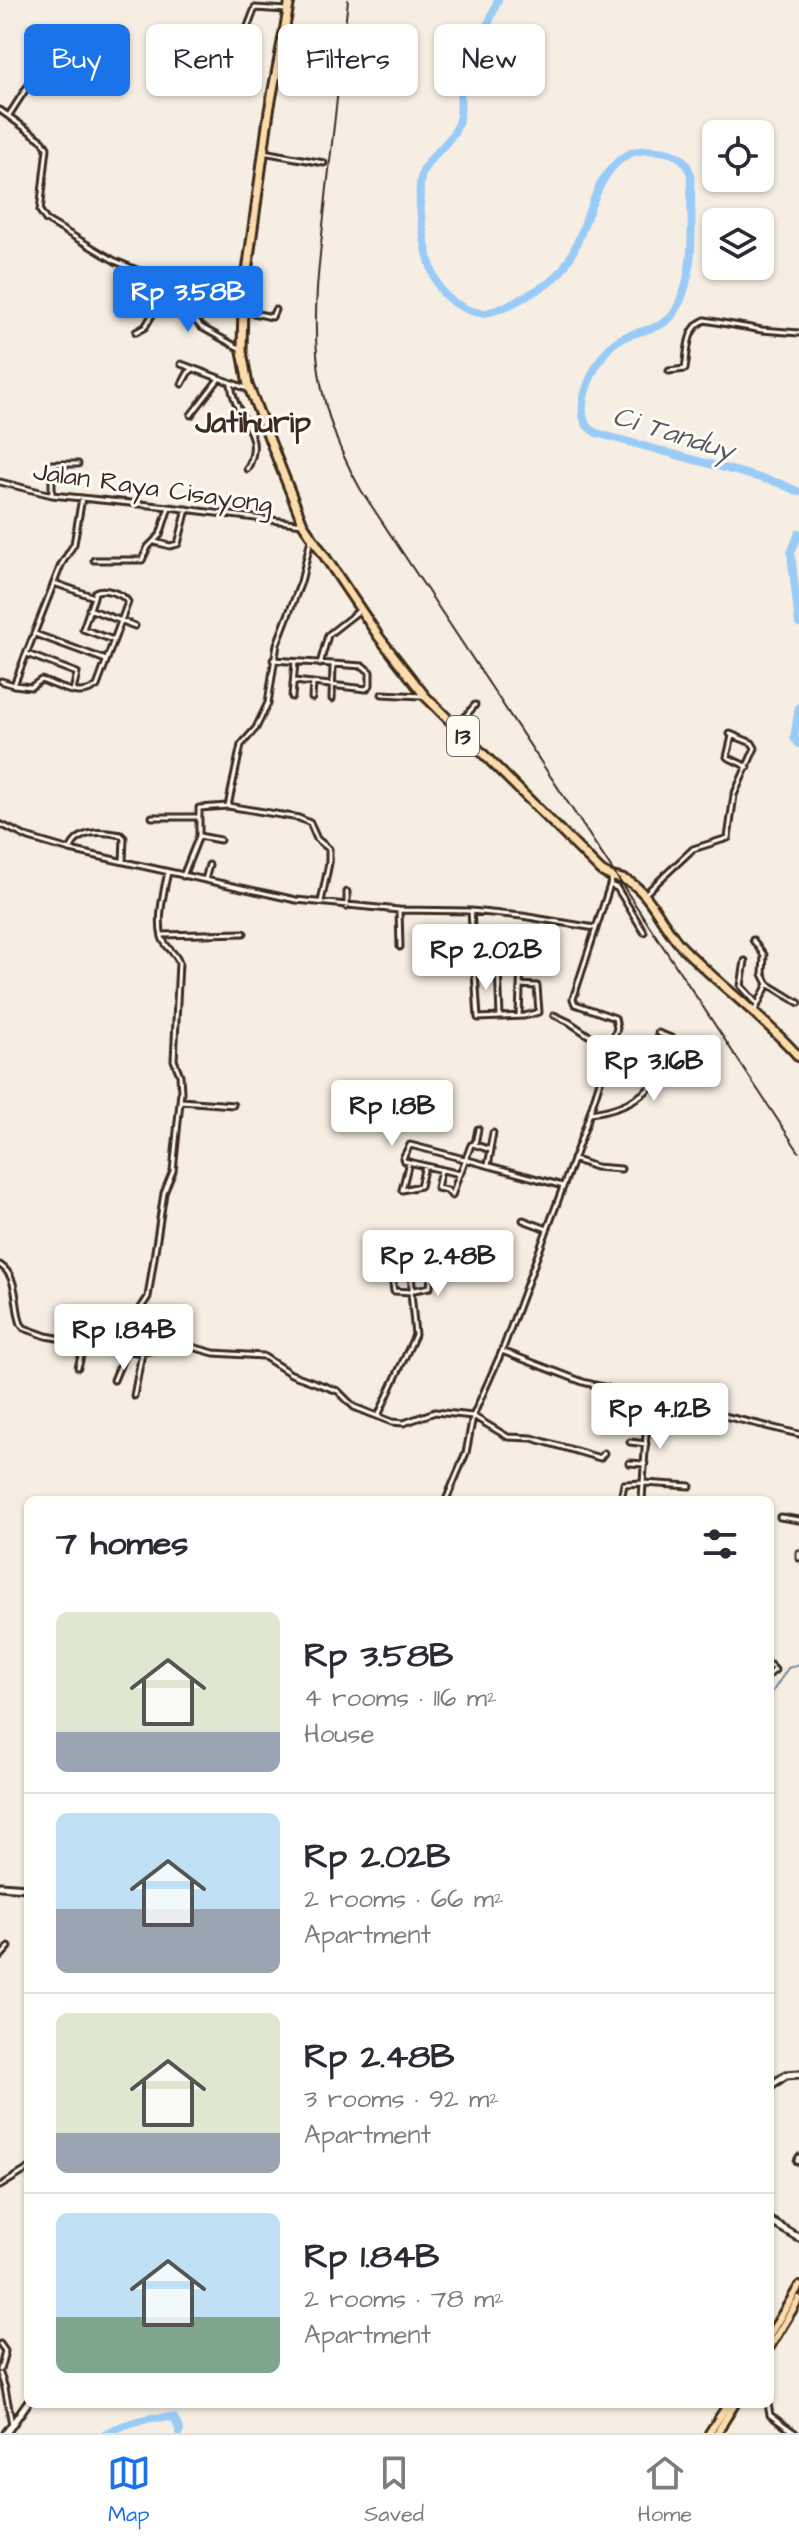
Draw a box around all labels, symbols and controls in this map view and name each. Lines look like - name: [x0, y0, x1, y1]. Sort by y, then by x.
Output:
- chip: Buy: [24, 24, 130, 96]
- chip: Rent: [146, 24, 262, 96]
- chip: Filters: [278, 24, 418, 96]
- chip: New: [434, 24, 545, 96]
- map controls: [702, 120, 774, 280]
- button: locate: [702, 120, 774, 192]
- button: layers: [702, 208, 774, 280]
- pin: Rp 3.58B: [105, 266, 271, 334]
- text: Rp 3.58B: [131, 274, 245, 310]
- water label: Ci Tanduy: [608, 397, 742, 472]
- district label: Jatihurip: [194, 402, 311, 445]
- street label: Jalan Raya Cisayong: [31, 453, 275, 525]
- road number: 13: [447, 716, 479, 756]
- pin: Rp 2.02B: [403, 924, 569, 992]
- text: Rp 2.02B: [430, 932, 542, 968]
- pin: Rp 3.16B: [571, 1035, 737, 1103]
- text: Rp 3.16B: [605, 1043, 703, 1079]
- pin: Rp 1.8B: [318, 1080, 466, 1148]
- text: Rp 1.8B: [349, 1088, 435, 1124]
- pin: Rp 2.48B: [355, 1230, 521, 1298]
- text: Rp 2.48B: [381, 1238, 496, 1274]
- pin: Rp 1.84B: [41, 1304, 207, 1372]
- text: Rp 1.84B: [72, 1312, 176, 1348]
- pin: Rp 4.12B: [577, 1383, 743, 1451]
- text: Rp 4.12B: [609, 1391, 711, 1427]
- text: 7 homes: [56, 1520, 188, 1568]
- icon: filters: [698, 1522, 742, 1566]
- text: Rp 3.58B: [304, 1632, 453, 1680]
- icon: home: [120, 1644, 216, 1740]
- text: 4 rooms · 116 m²: [304, 1680, 497, 1716]
- text: House: [304, 1716, 375, 1752]
- text: Rp 2.02B: [304, 1833, 450, 1881]
- icon: home: [120, 1845, 216, 1941]
- text: 2 rooms · 66 m²: [304, 1881, 504, 1917]
- text: Apartment: [304, 1917, 431, 1953]
- text: Rp 2.48B: [304, 2033, 454, 2081]
- icon: home: [120, 2045, 216, 2141]
- text: 3 rooms · 92 m²: [304, 2081, 499, 2117]
- text: Apartment: [304, 2117, 431, 2153]
- text: Rp 1.84B: [304, 2233, 439, 2281]
- icon: home: [120, 2245, 216, 2341]
- text: 2 rooms · 78 m²: [304, 2281, 504, 2317]
- text: Apartment: [304, 2317, 431, 2353]
- tab: Map: [107, 2451, 151, 2530]
- tab: Saved: [364, 2451, 424, 2530]
- tab: Home: [638, 2451, 692, 2530]

